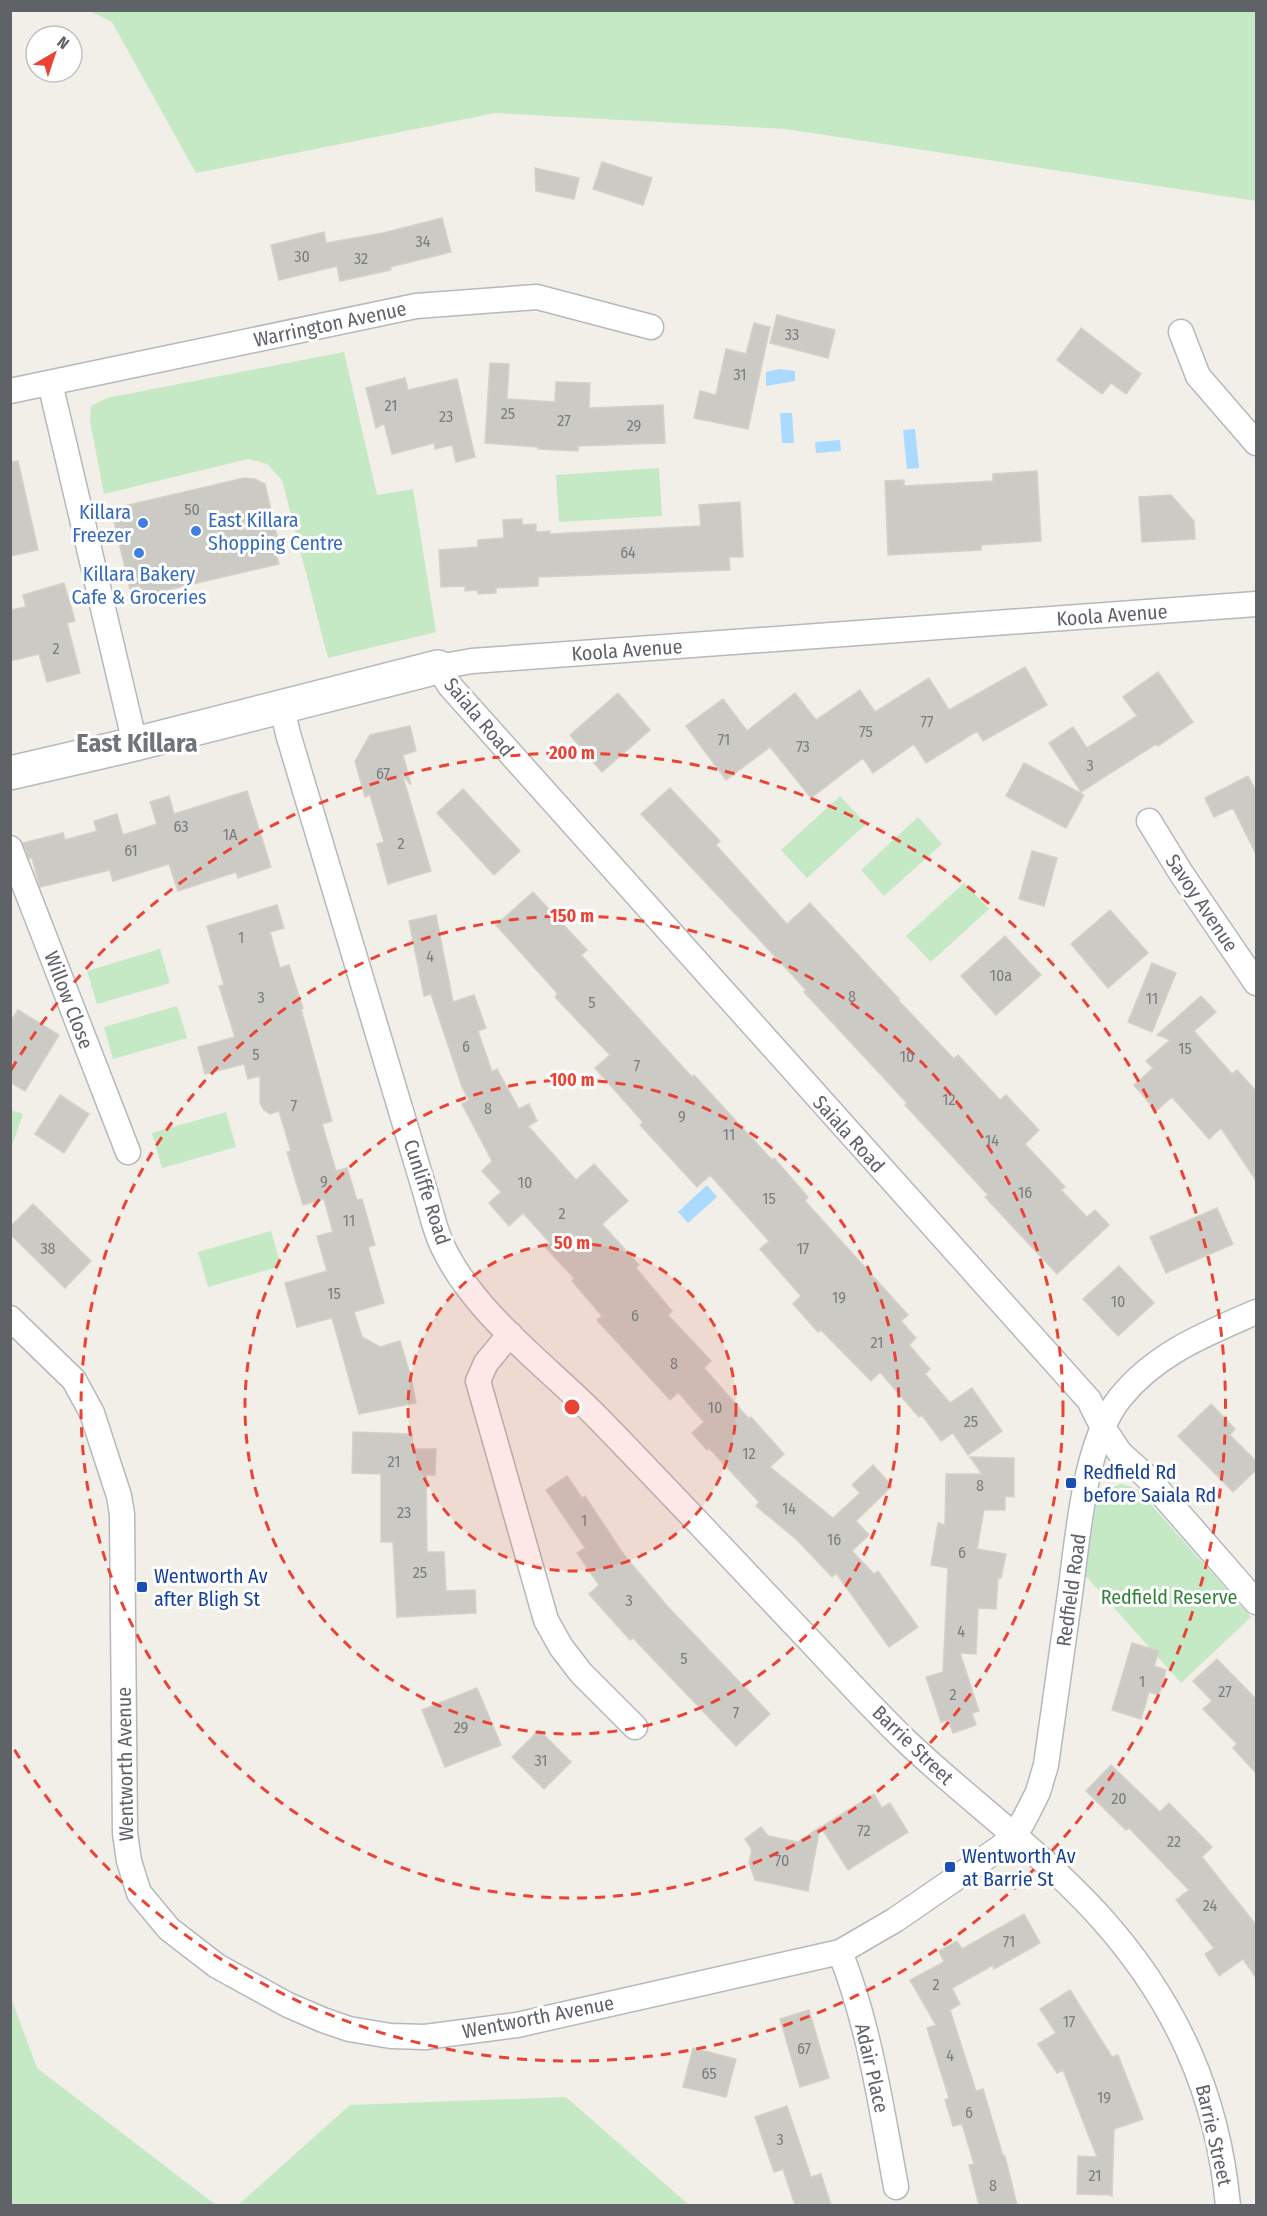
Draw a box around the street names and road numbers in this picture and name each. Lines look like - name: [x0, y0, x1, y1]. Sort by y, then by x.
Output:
- street label: Warrington Avenue: [252, 296, 408, 352]
- street label: Koola Avenue: [1056, 599, 1168, 631]
- street label: Koola Avenue: [571, 634, 683, 666]
- street label: Saiala Road: [439, 673, 519, 761]
- street label: Savoy Avenue: [1161, 850, 1243, 956]
- street label: Willow Close: [39, 948, 99, 1052]
- street label: Saiala Road: [808, 1090, 890, 1178]
- street label: Cunliffe Road: [399, 1136, 455, 1248]
- street label: Redfield Road: [1051, 1532, 1091, 1648]
- street label: Wentworth Avenue: [112, 1687, 138, 1841]
- street label: Barrie Street: [867, 1700, 959, 1790]
- street label: Wentworth Avenue: [460, 1991, 616, 2043]
- street label: Adair Place: [850, 2021, 894, 2115]
- street label: Barrie Street: [1191, 2082, 1237, 2189]

